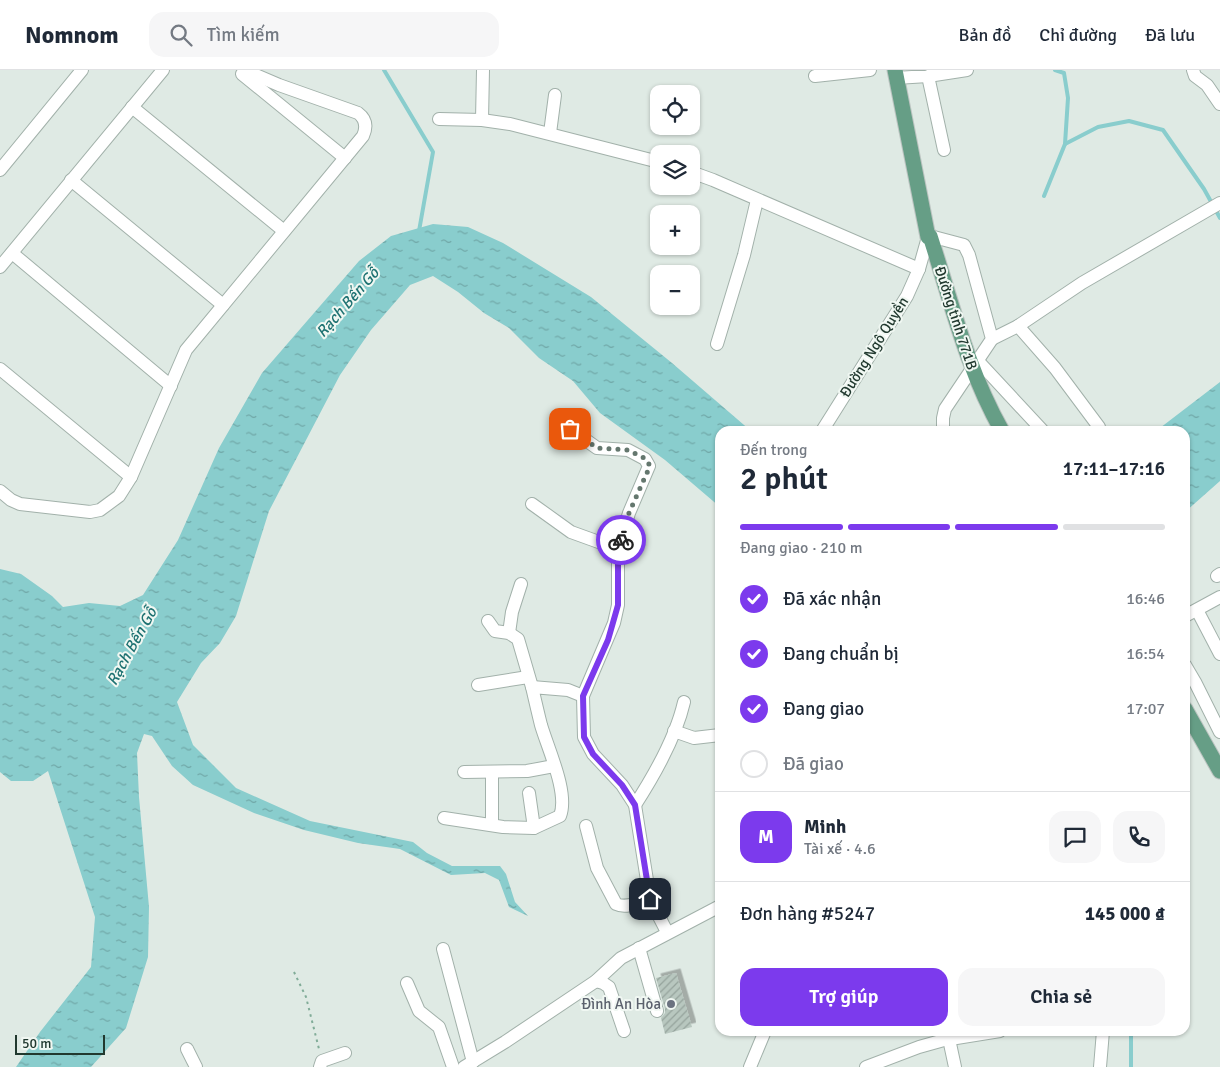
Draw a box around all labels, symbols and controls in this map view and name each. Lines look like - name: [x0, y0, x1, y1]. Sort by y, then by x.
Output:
- search box: [149, 12, 499, 57]
- text: Nomnom: [25, 20, 119, 50]
- icon: search: [167, 21, 195, 49]
- text: Tìm kiếm: [207, 23, 280, 47]
- text: Bản đồ: [959, 24, 1011, 46]
- text: Chỉ đường: [1039, 24, 1117, 46]
- text: Đã lưu: [1145, 24, 1195, 46]
- map controls: [650, 85, 700, 315]
- button: locate: [650, 85, 700, 135]
- button: layers: [650, 145, 700, 195]
- button: +: [650, 205, 700, 255]
- water label: Rạch Bến Gỗ: [312, 262, 385, 342]
- street label: Đường tỉnh 771B: [931, 264, 981, 372]
- button: −: [650, 265, 700, 315]
- street label: Đường Ngô Quyền: [836, 293, 912, 401]
- pin: [549, 408, 591, 450]
- icon: bag: [556, 415, 584, 443]
- text: Đến trong: [740, 440, 808, 460]
- text: 17:11–17:16: [1063, 457, 1165, 481]
- text: 2 phút: [740, 459, 828, 498]
- courier: [596, 515, 646, 565]
- icon: bike: [607, 526, 635, 554]
- text: Đang giao · 210 m: [740, 538, 862, 558]
- icon: check: [740, 585, 768, 613]
- text: Đã xác nhận: [783, 587, 881, 611]
- text: 16:46: [1126, 589, 1165, 609]
- water label: Rạch Bến Gỗ: [102, 602, 163, 689]
- icon: check: [740, 640, 768, 668]
- text: Đang chuẩn bị: [783, 642, 899, 666]
- text: 16:54: [1126, 644, 1165, 664]
- icon: check: [740, 695, 768, 723]
- text: Đang giao: [783, 697, 864, 721]
- text: 17:07: [1126, 699, 1165, 719]
- text: Đã giao: [783, 752, 844, 776]
- button: chat: [1049, 811, 1101, 863]
- button: phone: [1113, 811, 1165, 863]
- text: Minh: [804, 815, 846, 839]
- text: M: [758, 825, 774, 849]
- text: Tài xế · 4.6: [804, 839, 876, 859]
- pin: [629, 878, 671, 920]
- icon: home: [636, 885, 664, 913]
- text: Đơn hàng #5247: [740, 902, 875, 926]
- text: 145 000 ₫: [1085, 902, 1165, 926]
- button: Trợ giúp: [740, 968, 948, 1026]
- button: Chia sẻ: [958, 968, 1165, 1026]
- place label: Đình An Hòa: [581, 995, 661, 1013]
- marker: Đình An Hòa: [665, 998, 677, 1010]
- scale bar: [15, 1032, 105, 1055]
- text: 50 m: [22, 1035, 51, 1052]

